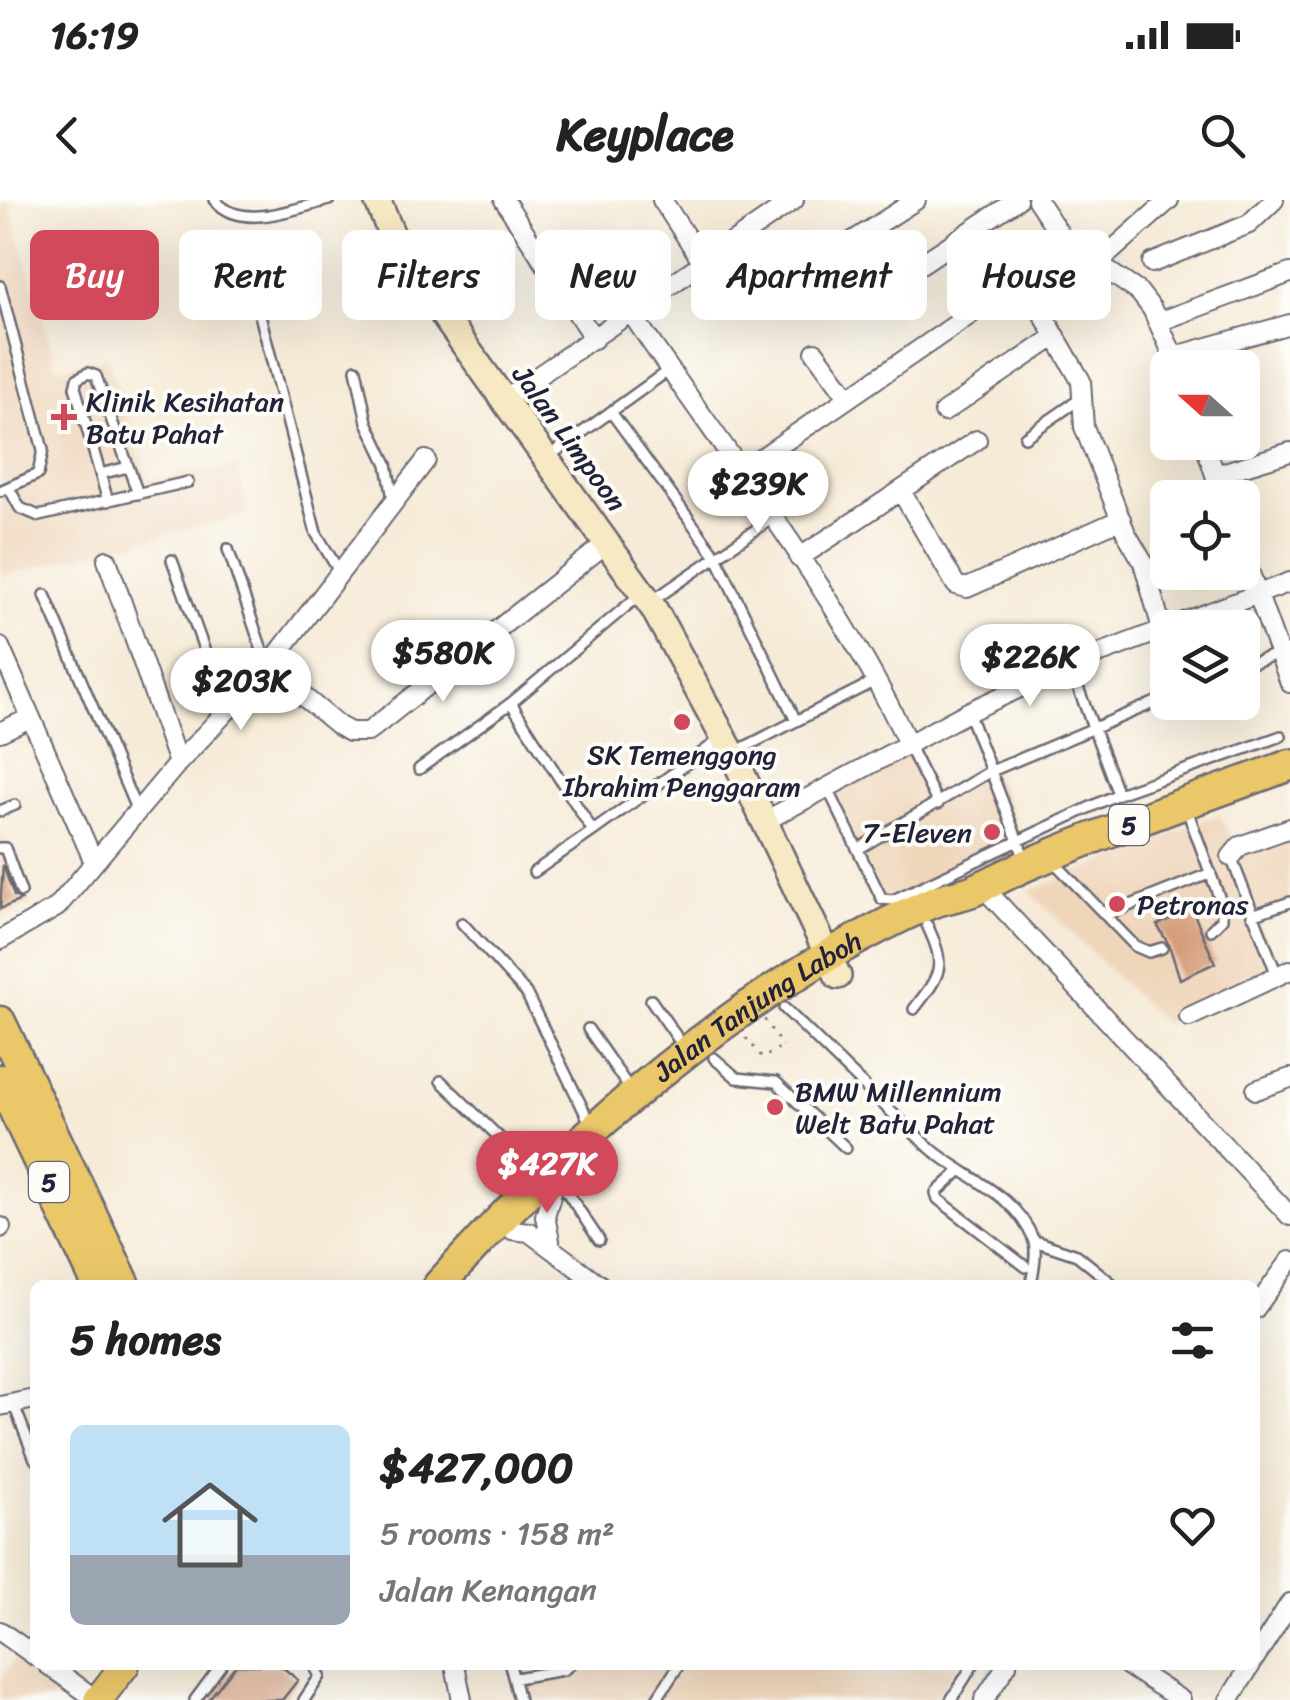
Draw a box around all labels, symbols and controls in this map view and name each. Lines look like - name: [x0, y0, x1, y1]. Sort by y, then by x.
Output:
- text: 16:19: [50, 2, 139, 69]
- text: Keyplace: [556, 95, 734, 175]
- icon: back: [40, 108, 95, 163]
- icon: search: [1195, 108, 1250, 163]
- chip: Buy: [30, 230, 159, 320]
- chip: Rent: [179, 230, 322, 320]
- chip: Filters: [342, 230, 515, 320]
- chip: New: [535, 230, 671, 320]
- chip: Apartment: [691, 230, 927, 320]
- chip: House: [947, 230, 1111, 320]
- north arrow: [1150, 350, 1260, 460]
- map controls: [1150, 350, 1260, 720]
- street label: Jalan Limpoon: [499, 353, 640, 522]
- place label: Klinik Kesihatan Batu Pahat: [86, 377, 284, 458]
- marker: Klinik Kesihatan Batu Pahat: [51, 404, 77, 430]
- pin: $239K: [688, 451, 828, 536]
- text: $239K: [710, 455, 806, 512]
- button: locate: [1150, 480, 1260, 590]
- button: layers: [1150, 610, 1260, 720]
- pin: $580K: [373, 620, 513, 705]
- text: $580K: [393, 624, 493, 681]
- pin: $226K: [960, 624, 1100, 709]
- text: $226K: [982, 628, 1078, 685]
- pin: $203K: [171, 648, 311, 733]
- text: $203K: [192, 652, 290, 709]
- marker: SK Temenggong Ibrahim Penggaram: [671, 711, 693, 733]
- place label: SK Temenggong Ibrahim Penggaram: [562, 730, 801, 811]
- road number: 5: [1109, 805, 1149, 845]
- place label: 7-Eleven: [862, 808, 972, 857]
- marker: 7-Eleven: [981, 821, 1003, 843]
- place label: Petronas: [1137, 880, 1249, 929]
- marker: Petronas: [1106, 893, 1128, 915]
- street label: Jalan Tanjung Laboh: [641, 917, 871, 1096]
- place label: BMW Millennium Welt Batu Pahat: [795, 1067, 1002, 1148]
- marker: BMW Millennium Welt Batu Pahat: [764, 1096, 786, 1118]
- pin: $427K: [477, 1131, 617, 1216]
- text: $427K: [498, 1135, 596, 1192]
- road number: 5: [29, 1162, 69, 1202]
- text: 5 homes: [70, 1303, 221, 1377]
- icon: filters: [1165, 1313, 1220, 1368]
- text: $427,000: [380, 1431, 574, 1505]
- icon: home: [150, 1465, 270, 1585]
- icon: heart: [1165, 1498, 1220, 1553]
- text: 5 rooms · 158 m²: [380, 1505, 614, 1562]
- text: Jalan Kenangan: [380, 1562, 597, 1619]

